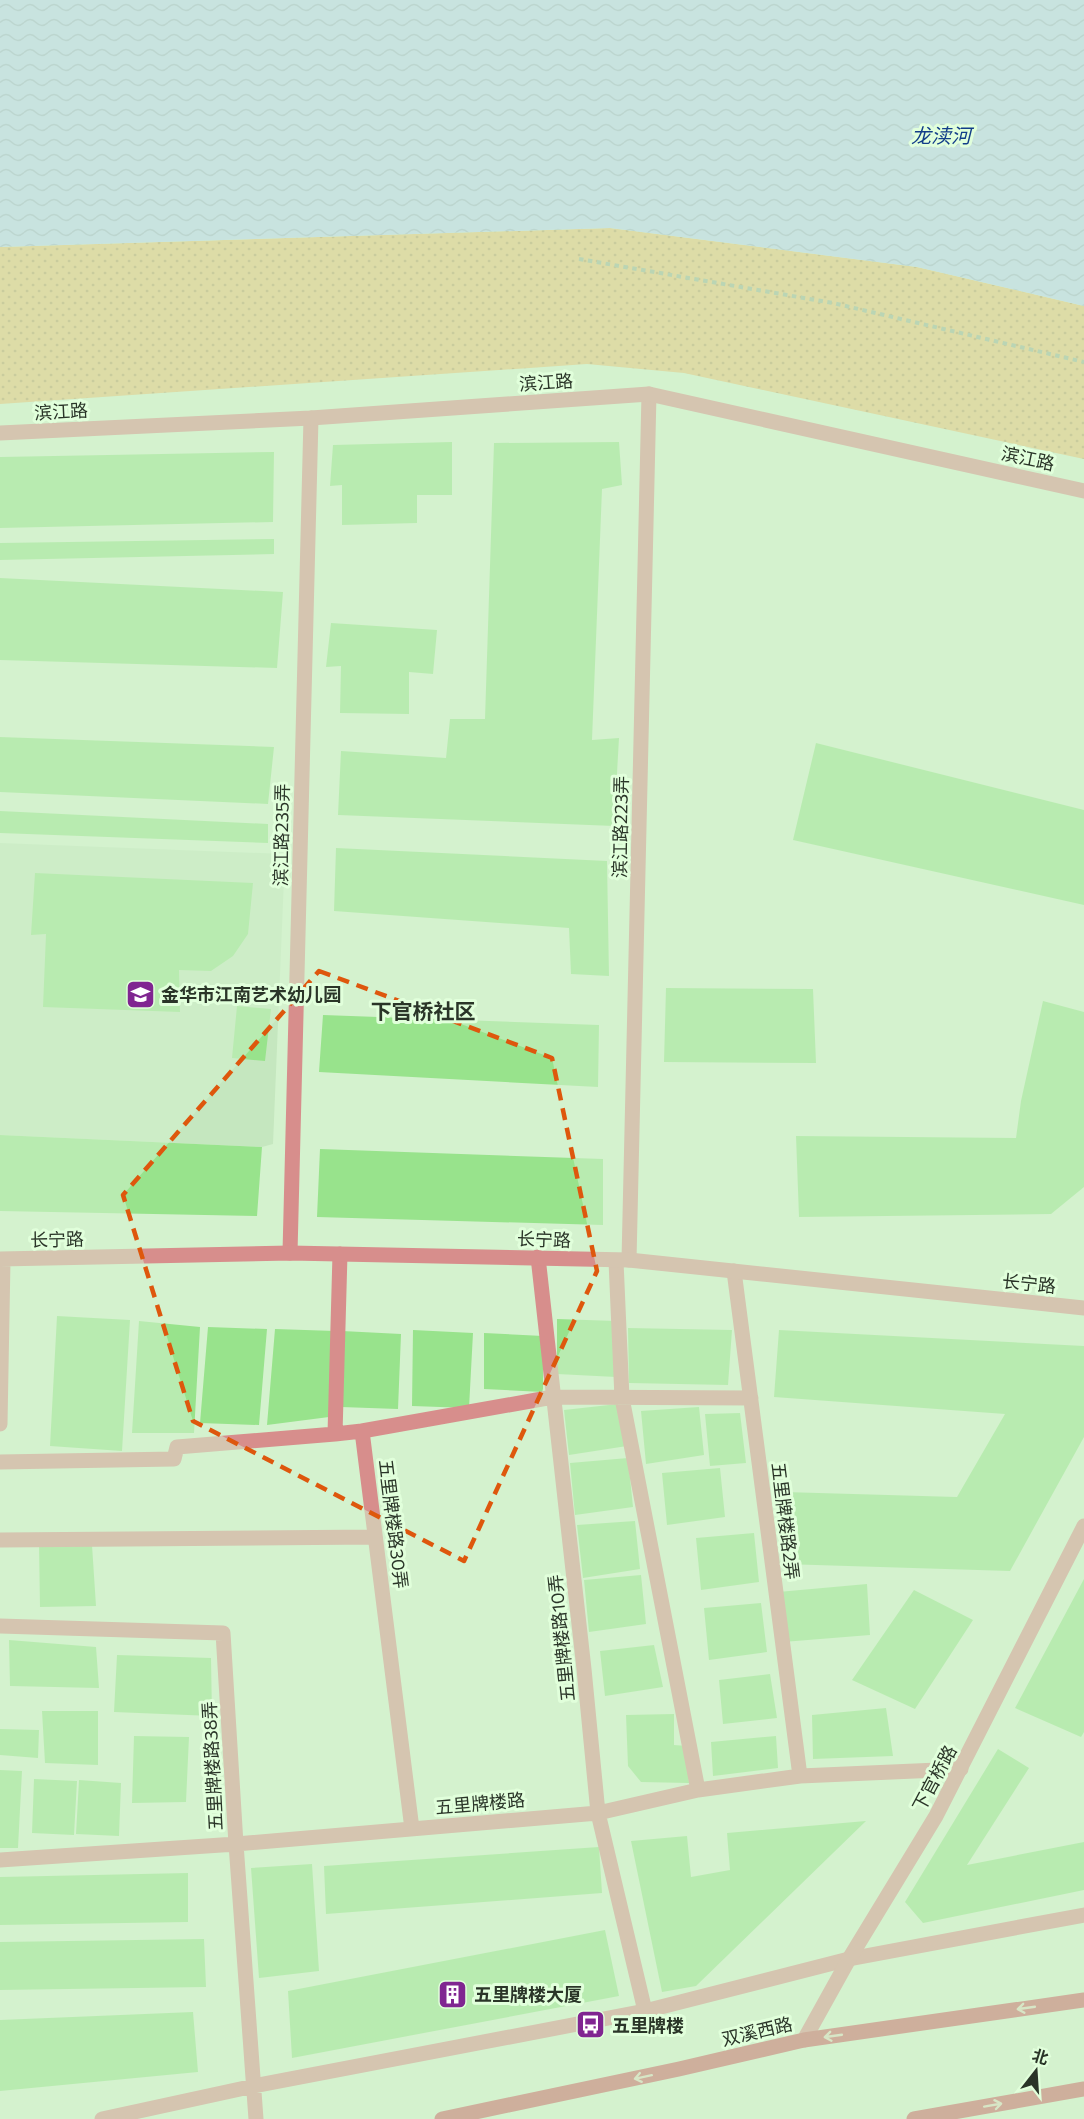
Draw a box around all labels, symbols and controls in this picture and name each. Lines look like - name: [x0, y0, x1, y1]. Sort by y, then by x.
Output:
- water label: 龙渎河: [911, 123, 975, 147]
- street label: 滨江路: [518, 369, 574, 395]
- street label: 滨江路: [33, 399, 89, 423]
- street label: 滨江路: [999, 442, 1057, 474]
- street label: 滨江路223弄: [608, 776, 632, 878]
- street label: 滨江路235弄: [269, 784, 293, 886]
- school or university icon: 金华市江南艺术幼儿园: [124, 978, 156, 1010]
- place label: 金华市江南艺术幼儿园: [161, 983, 341, 1005]
- district label: 下官桥社区: [371, 998, 476, 1023]
- street label: 长宁路: [517, 1227, 571, 1251]
- street label: 长宁路: [30, 1228, 84, 1250]
- street label: 长宁路: [1001, 1269, 1057, 1297]
- street label: 五里牌楼路30弄: [375, 1458, 413, 1590]
- street label: 五里牌楼路2弄: [768, 1461, 804, 1581]
- street label: 五里牌楼路10弄: [543, 1573, 579, 1703]
- street label: 五里牌楼路38弄: [198, 1701, 226, 1831]
- street label: 下官桥路: [907, 1741, 961, 1815]
- street label: 五里牌楼路: [434, 1788, 526, 1818]
- building icon: 五里牌楼大厦: [437, 1978, 469, 2010]
- place label: 五里牌楼大厦: [474, 1983, 582, 2005]
- one-way arrow: [1017, 2002, 1036, 2013]
- bus stop icon: 五里牌楼: [575, 2009, 607, 2041]
- street label: 双溪西路: [719, 2012, 795, 2050]
- place label: 五里牌楼: [612, 2014, 684, 2036]
- one-way arrow: [824, 2030, 843, 2041]
- north arrow: [1006, 2041, 1066, 2101]
- text: 北: [1030, 2045, 1051, 2068]
- one-way arrow: [633, 2072, 653, 2083]
- one-way arrow: [982, 2099, 1002, 2110]

